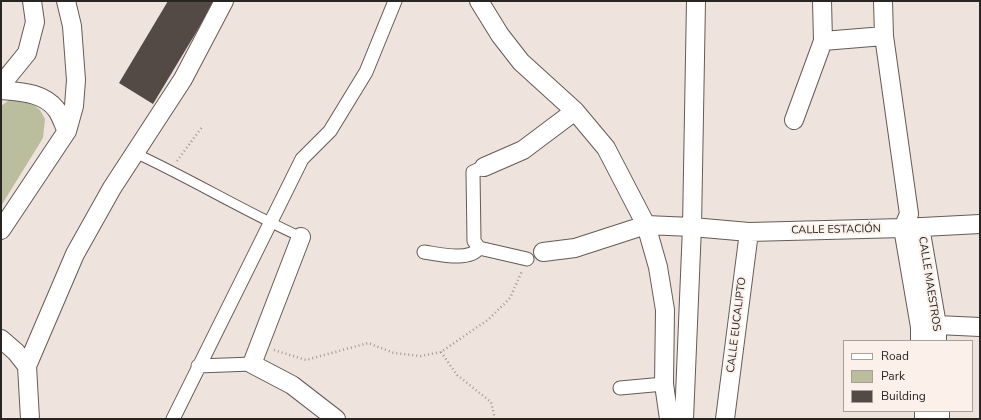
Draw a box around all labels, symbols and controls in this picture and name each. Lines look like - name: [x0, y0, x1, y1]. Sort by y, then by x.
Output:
- street label: CALLE ESTACIÓN: [791, 223, 881, 237]
- street label: CALLE MAESTROS: [915, 236, 943, 332]
- street label: CALLE EUCALIPTO: [725, 276, 749, 374]
- legend: [843, 340, 973, 412]
- text: Road: [881, 348, 909, 364]
- text: Park: [881, 368, 905, 384]
- text: Building: [881, 388, 926, 404]

